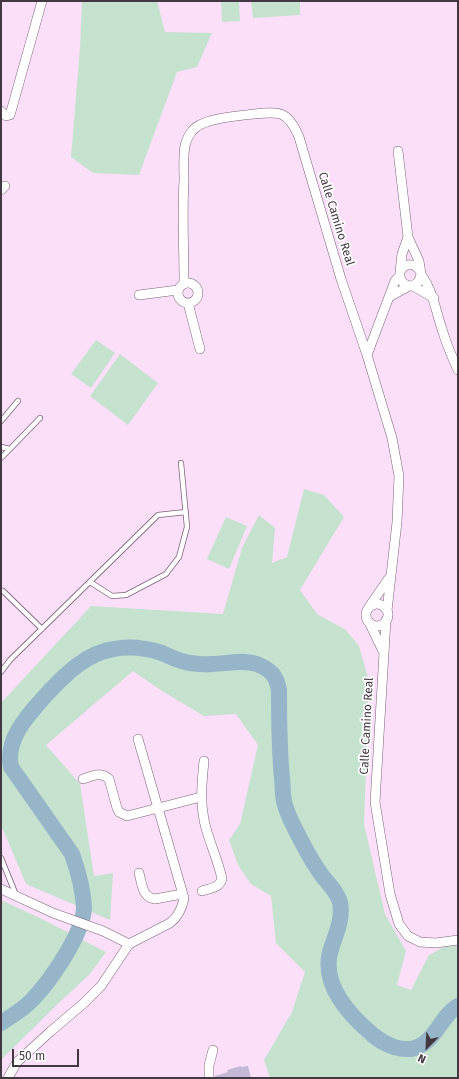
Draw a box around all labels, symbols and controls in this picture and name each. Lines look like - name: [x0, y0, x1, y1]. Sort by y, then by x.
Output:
- street label: Calle Camino Real: [315, 170, 357, 268]
- street label: Calle Camino Real: [357, 677, 377, 775]
- north arrow: [407, 1027, 447, 1067]
- scale bar: [14, 1041, 81, 1067]
- text: 50 m: [19, 1049, 45, 1063]
- text: N: [416, 1051, 428, 1066]

